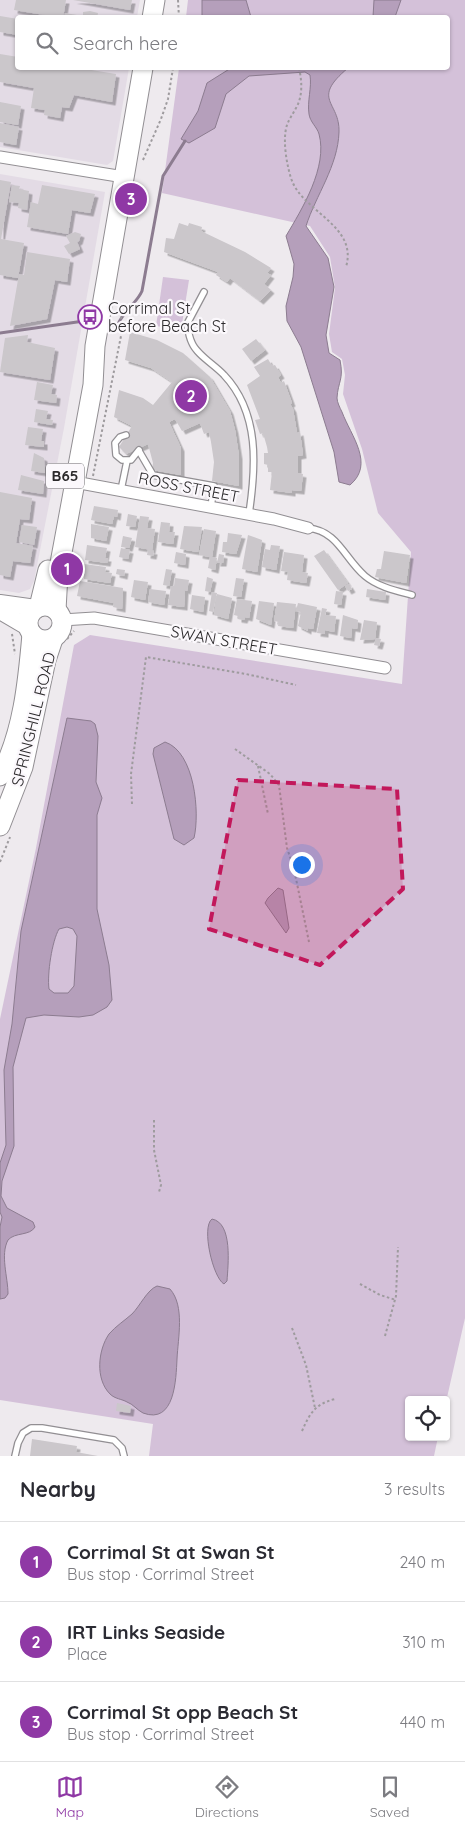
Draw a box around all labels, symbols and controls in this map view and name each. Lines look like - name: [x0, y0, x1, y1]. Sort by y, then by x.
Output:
- search box: [15, 15, 450, 70]
- icon: search: [33, 29, 61, 57]
- text: Search here: [73, 31, 178, 55]
- pin: 3: [115, 180, 147, 218]
- place label: Corrimal St before Beach St: [108, 298, 226, 336]
- bus stop icon: Corrimal St before Beach St: [77, 304, 103, 330]
- pin: 2: [175, 377, 207, 415]
- road number: B65: [46, 464, 84, 488]
- street label: ROSS STREET: [137, 467, 241, 507]
- pin: 1: [51, 550, 83, 588]
- street label: SWAN STREET: [169, 621, 279, 659]
- street label: SPRINGHILL ROAD: [7, 650, 59, 788]
- your location: [289, 852, 315, 878]
- map controls: [405, 1396, 450, 1441]
- button: locate: [405, 1396, 450, 1441]
- text: Nearby: [20, 1476, 96, 1502]
- text: 3 results: [384, 1479, 445, 1499]
- text: Corrimal St at Swan St: [67, 1540, 275, 1564]
- text: 1: [33, 1552, 39, 1572]
- text: 240 m: [399, 1552, 445, 1572]
- text: Bus stop · Corrimal Street: [67, 1564, 254, 1584]
- text: IRT Links Seaside: [67, 1620, 225, 1644]
- text: 2: [31, 1632, 41, 1652]
- text: 310 m: [402, 1632, 445, 1652]
- text: Place: [67, 1644, 107, 1664]
- text: Corrimal St opp Beach St: [67, 1700, 298, 1724]
- text: 3: [32, 1712, 40, 1732]
- text: 440 m: [400, 1712, 445, 1732]
- text: Bus stop · Corrimal Street: [67, 1724, 254, 1744]
- tab: Map: [55, 1773, 84, 1821]
- tab: Directions: [195, 1773, 259, 1821]
- tab: Saved: [370, 1773, 410, 1821]

